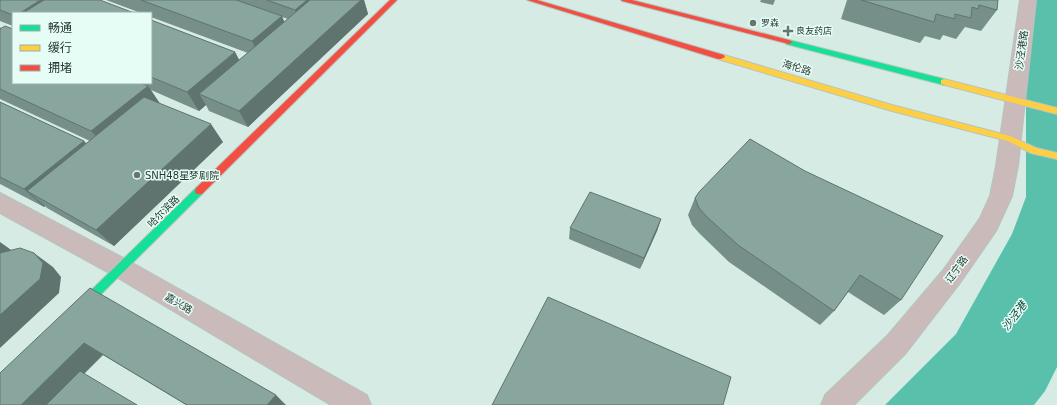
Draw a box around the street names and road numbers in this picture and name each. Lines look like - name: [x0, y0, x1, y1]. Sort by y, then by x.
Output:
- street label: 沙泾港路: [1013, 29, 1030, 71]
- street label: 海伦路: [781, 58, 813, 77]
- street label: 哈尔滨路: [145, 193, 181, 229]
- street label: 辽宁路: [943, 254, 970, 285]
- street label: 嘉兴路: [163, 291, 194, 316]

